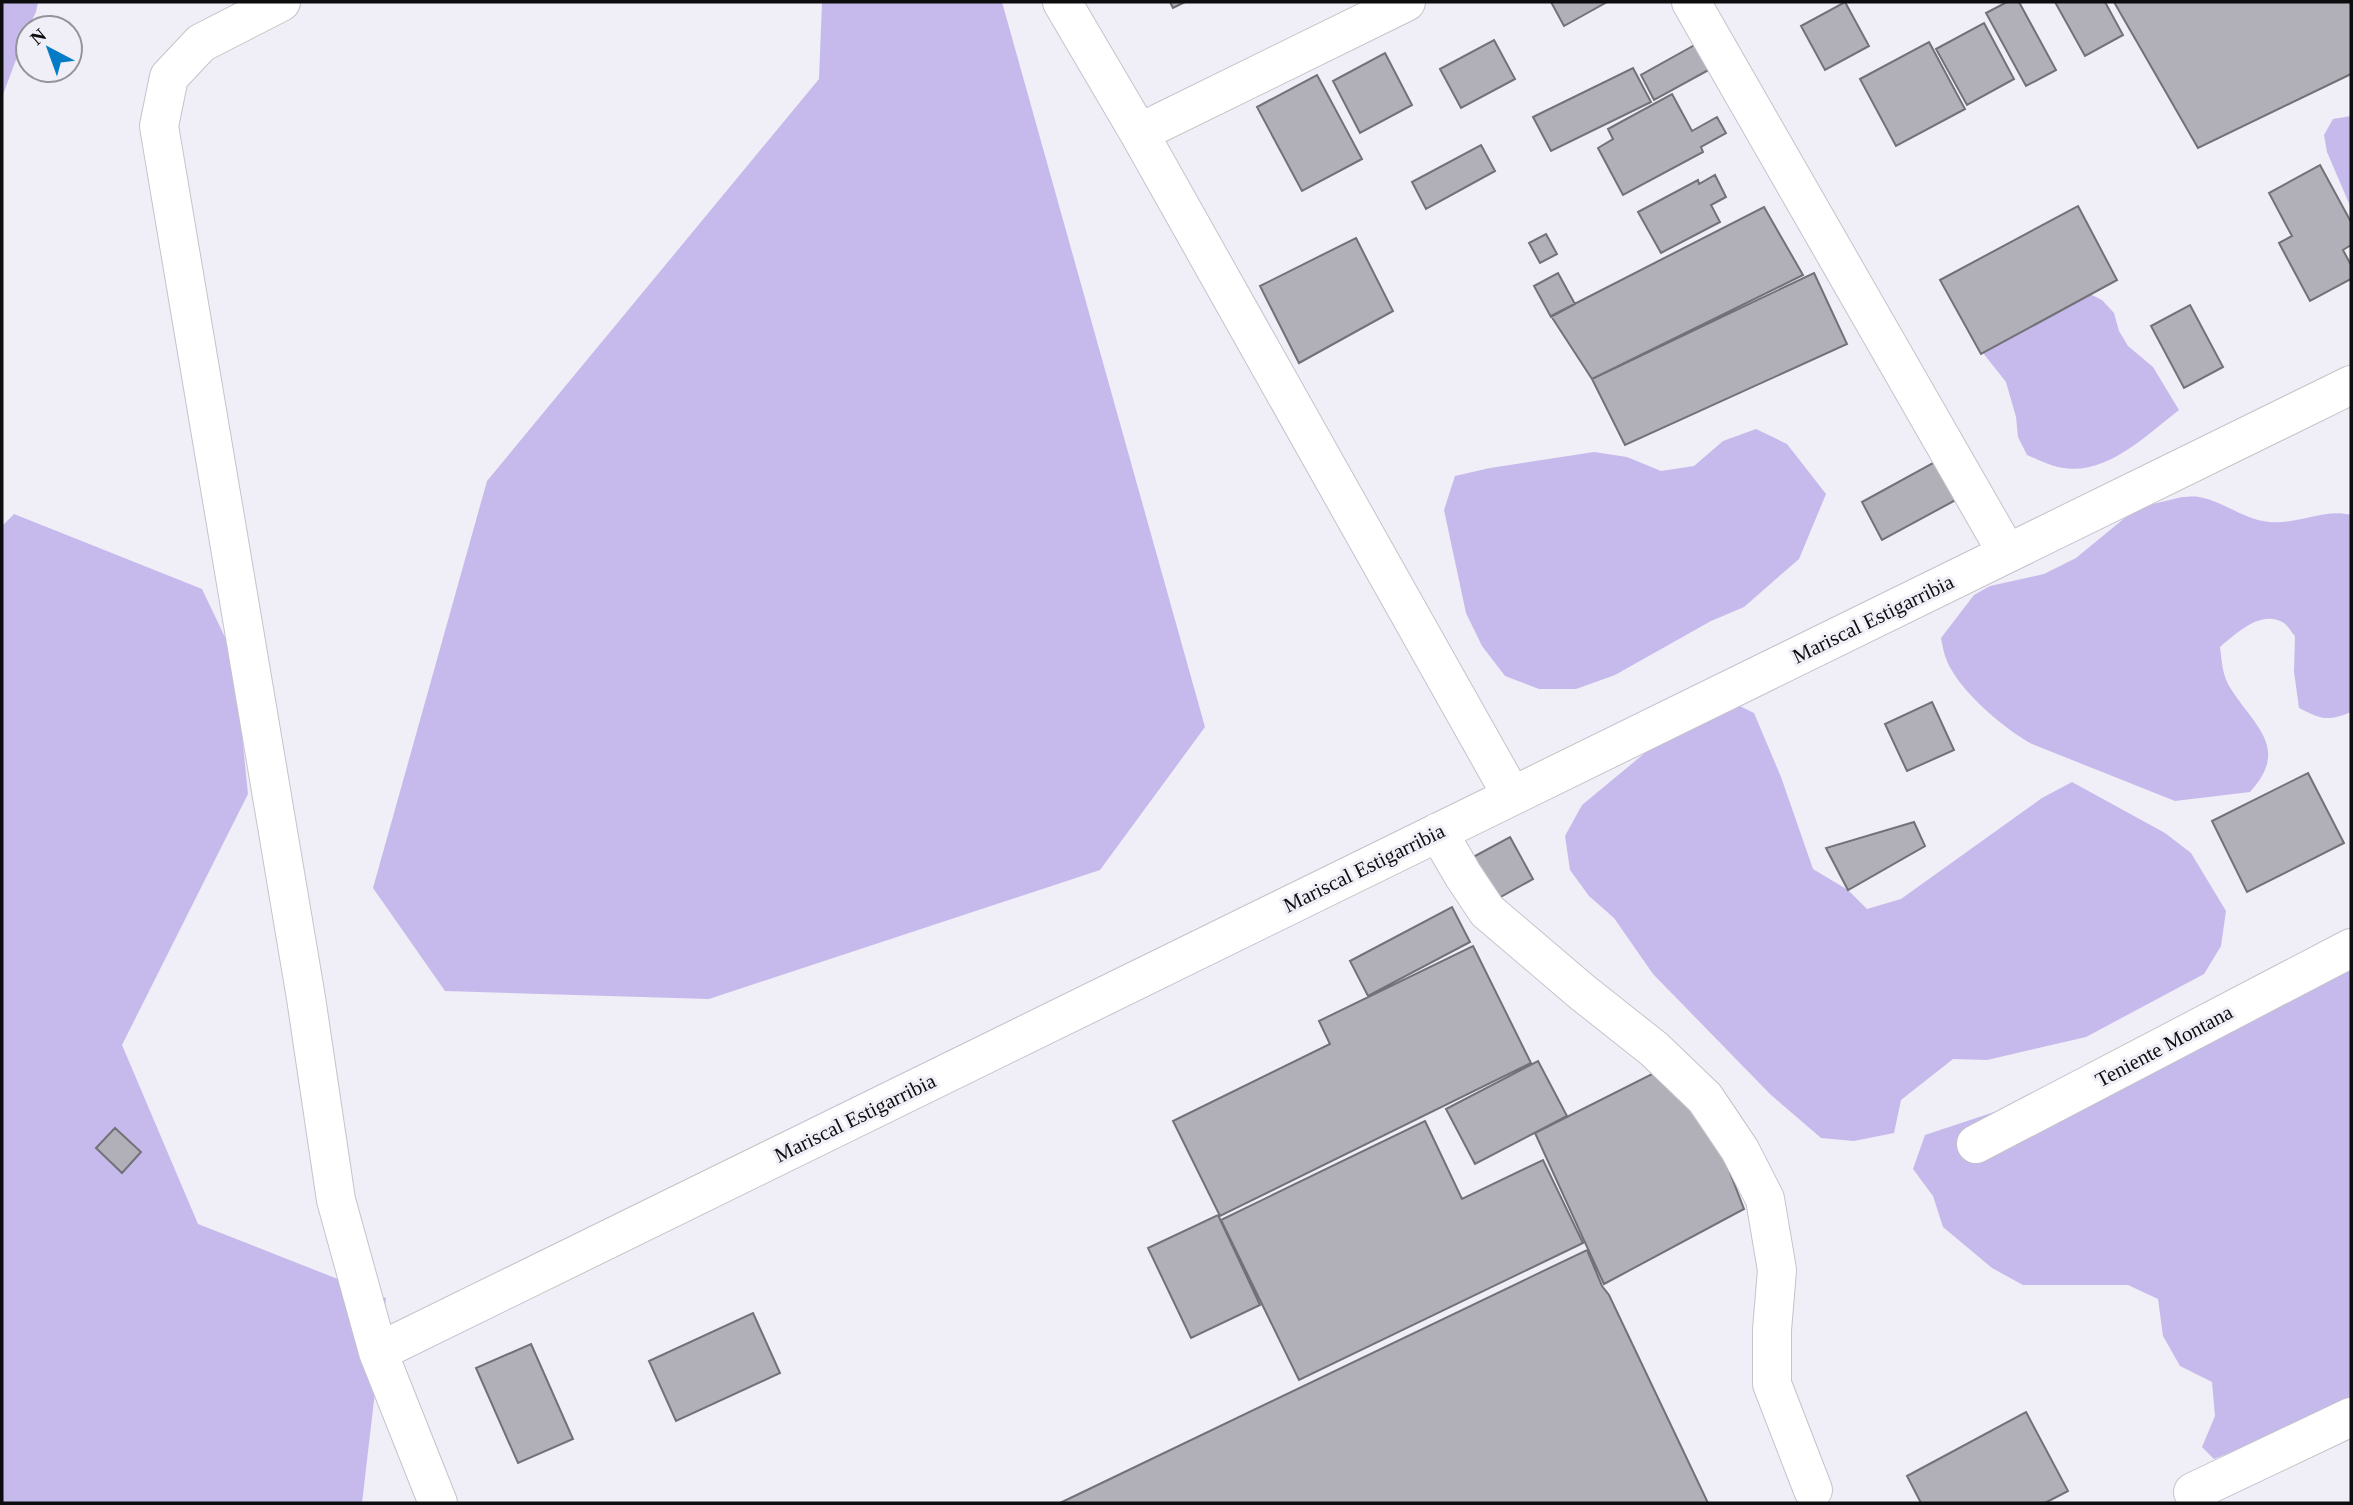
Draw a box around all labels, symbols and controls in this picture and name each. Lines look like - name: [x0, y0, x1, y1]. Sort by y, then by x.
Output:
- north arrow: [14, 14, 84, 84]
- text: N: [26, 24, 50, 49]
- street label: Mariscal Estigarribia: [1788, 569, 1958, 669]
- street label: Mariscal Estigarribia: [1279, 818, 1449, 918]
- street label: Teniente Montana: [2091, 999, 2237, 1092]
- street label: Mariscal Estigarribia: [770, 1068, 940, 1168]

